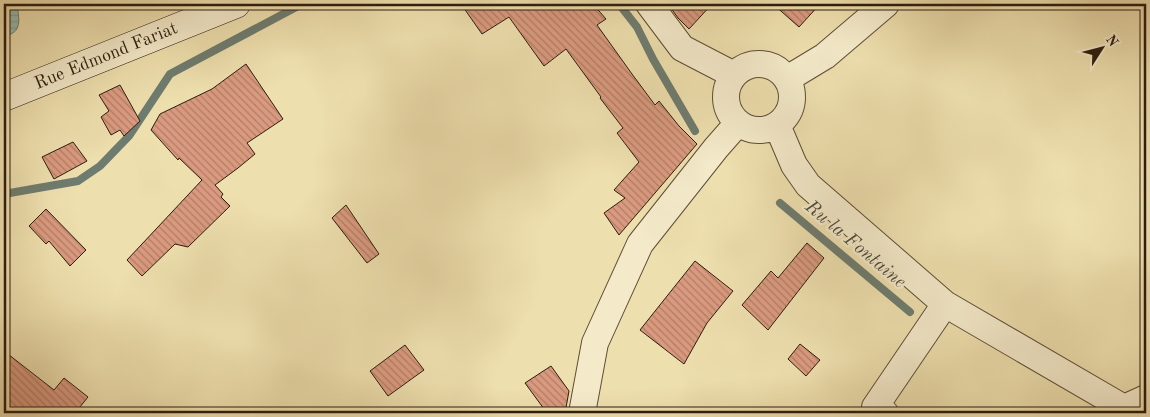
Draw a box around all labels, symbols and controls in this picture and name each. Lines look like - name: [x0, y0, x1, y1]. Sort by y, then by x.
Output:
- street label: Rue Edmond Fariat: [32, 19, 180, 93]
- north arrow: [1078, 22, 1128, 72]
- text: N: [1103, 33, 1121, 50]
- water label: Ru la Fontaine: [800, 197, 909, 292]

